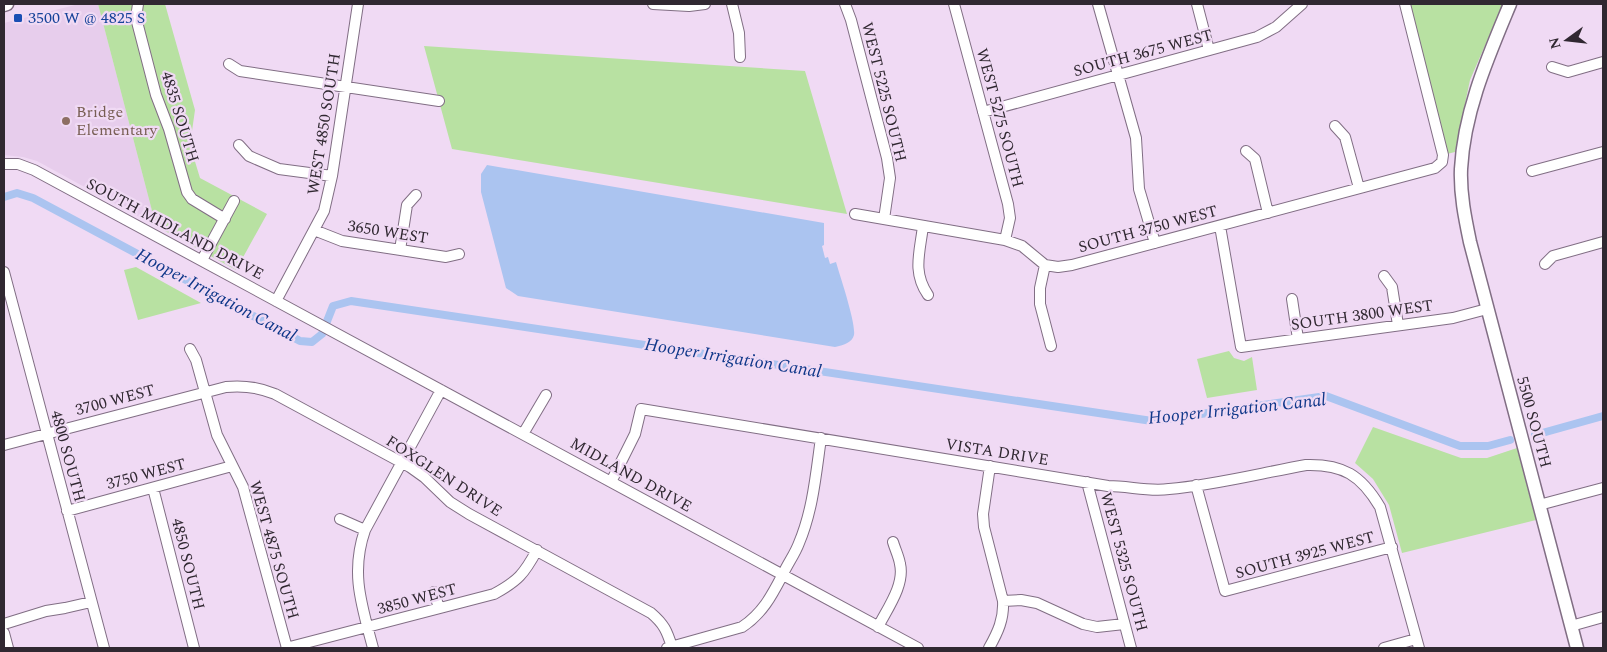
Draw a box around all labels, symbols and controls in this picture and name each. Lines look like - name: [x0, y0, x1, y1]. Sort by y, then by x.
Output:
- place label: 3500 W @ 4825 S: [28, 6, 145, 30]
- marker: 3500 W @ 4825 S: [12, 12, 24, 24]
- north arrow: [1542, 15, 1592, 65]
- street label: WEST 5225 SOUTH: [855, 20, 913, 164]
- street label: SOUTH 3675 WEST: [1071, 23, 1216, 83]
- text: N: [1543, 35, 1567, 51]
- street label: WEST 5275 SOUTH: [970, 46, 1030, 190]
- street label: WEST 4850 SOUTH: [301, 51, 347, 197]
- street label: 4835 SOUTH: [155, 69, 205, 165]
- place label: Bridge Elementary: [76, 100, 159, 142]
- marker: Bridge Elementary: [60, 115, 72, 127]
- street label: SOUTH MIDLAND DRIVE: [82, 172, 268, 286]
- street label: SOUTH 3750 WEST: [1076, 199, 1221, 259]
- street label: 3650 WEST: [346, 214, 430, 250]
- water label: Hooper Irrigation Canal: [131, 241, 302, 349]
- street label: SOUTH 3800 WEST: [1289, 293, 1435, 337]
- water label: Hooper Irrigation Canal: [643, 331, 824, 385]
- street label: 5500 SOUTH: [1510, 374, 1558, 470]
- street label: 3700 WEST: [73, 378, 158, 422]
- water label: Hooper Irrigation Canal: [1147, 386, 1328, 432]
- street label: 4800 SOUTH: [44, 408, 92, 504]
- street label: FOXGLEN DRIVE: [381, 429, 507, 523]
- street label: MIDLAND DRIVE: [566, 431, 696, 519]
- street label: VISTA DRIVE: [944, 432, 1050, 472]
- street label: 3750 WEST: [104, 452, 189, 496]
- street label: WEST 4875 SOUTH: [243, 478, 305, 622]
- street label: WEST 5325 SOUTH: [1094, 490, 1154, 634]
- street label: 4850 SOUTH: [165, 516, 211, 612]
- street label: SOUTH 3925 WEST: [1233, 525, 1378, 585]
- street label: 3850 WEST: [375, 577, 460, 621]

